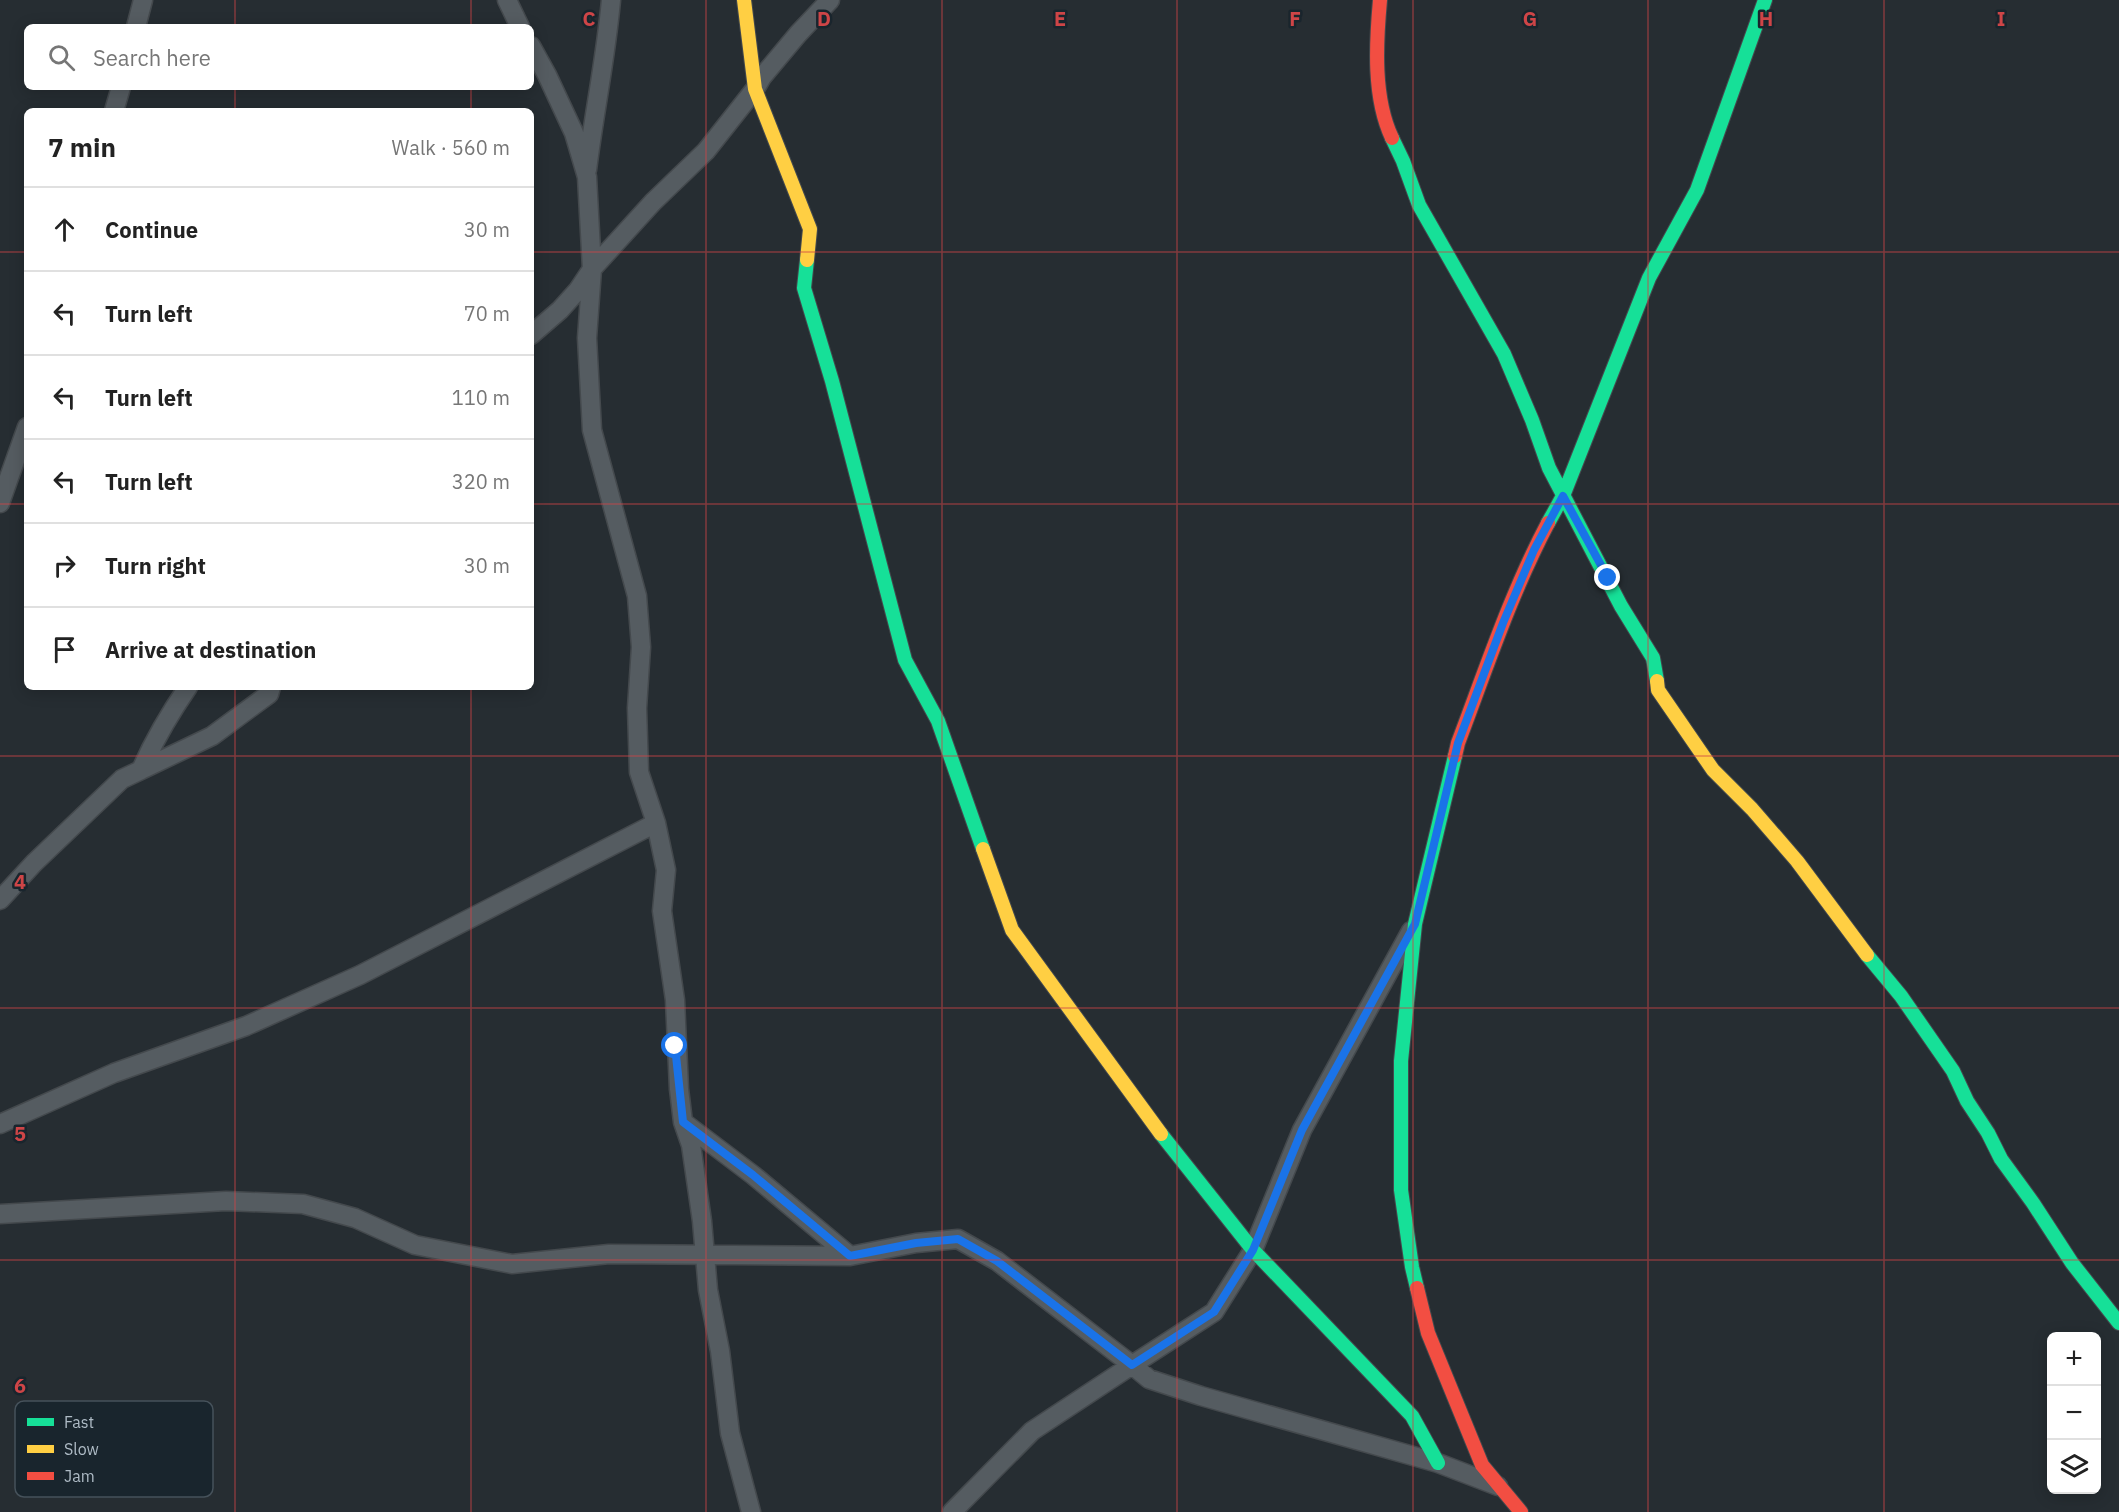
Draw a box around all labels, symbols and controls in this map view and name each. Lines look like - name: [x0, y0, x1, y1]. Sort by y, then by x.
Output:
- text: C: [582, 5, 596, 32]
- text: D: [817, 5, 831, 32]
- text: E: [1054, 5, 1066, 32]
- text: F: [1289, 5, 1301, 32]
- text: G: [1523, 5, 1537, 32]
- text: H: [1759, 5, 1773, 32]
- text: I: [1997, 5, 2005, 32]
- search box: [24, 24, 534, 90]
- icon: search: [45, 41, 78, 74]
- text: Search here: [93, 43, 211, 72]
- text: 7 min: [48, 130, 116, 164]
- text: Walk · 560 m: [392, 134, 510, 161]
- icon: ahead: [48, 213, 81, 246]
- text: Continue: [105, 215, 198, 244]
- text: 30 m: [464, 216, 510, 243]
- icon: left: [48, 297, 81, 330]
- text: Turn left: [105, 299, 193, 328]
- text: 70 m: [464, 300, 510, 327]
- icon: left: [48, 381, 81, 414]
- text: Turn left: [105, 383, 193, 412]
- text: 110 m: [452, 384, 510, 411]
- icon: left: [48, 465, 81, 498]
- text: Turn left: [105, 467, 193, 496]
- text: 320 m: [452, 468, 510, 495]
- icon: right: [48, 549, 81, 582]
- text: Turn right: [105, 551, 206, 580]
- text: 30 m: [464, 552, 510, 579]
- route end: [1594, 564, 1620, 590]
- icon: arrive: [48, 633, 81, 666]
- text: Arrive at destination: [105, 635, 316, 664]
- text: 4: [14, 868, 26, 895]
- route start: [661, 1032, 687, 1058]
- text: 5: [14, 1120, 26, 1147]
- map controls: [2047, 1332, 2101, 1494]
- button: +: [2047, 1332, 2101, 1386]
- text: 6: [14, 1372, 26, 1399]
- button: −: [2047, 1386, 2101, 1440]
- legend: [15, 1401, 213, 1497]
- text: Fast: [64, 1412, 94, 1432]
- text: Slow: [64, 1439, 99, 1459]
- button: layers: [2047, 1440, 2101, 1494]
- text: Jam: [64, 1466, 95, 1486]

